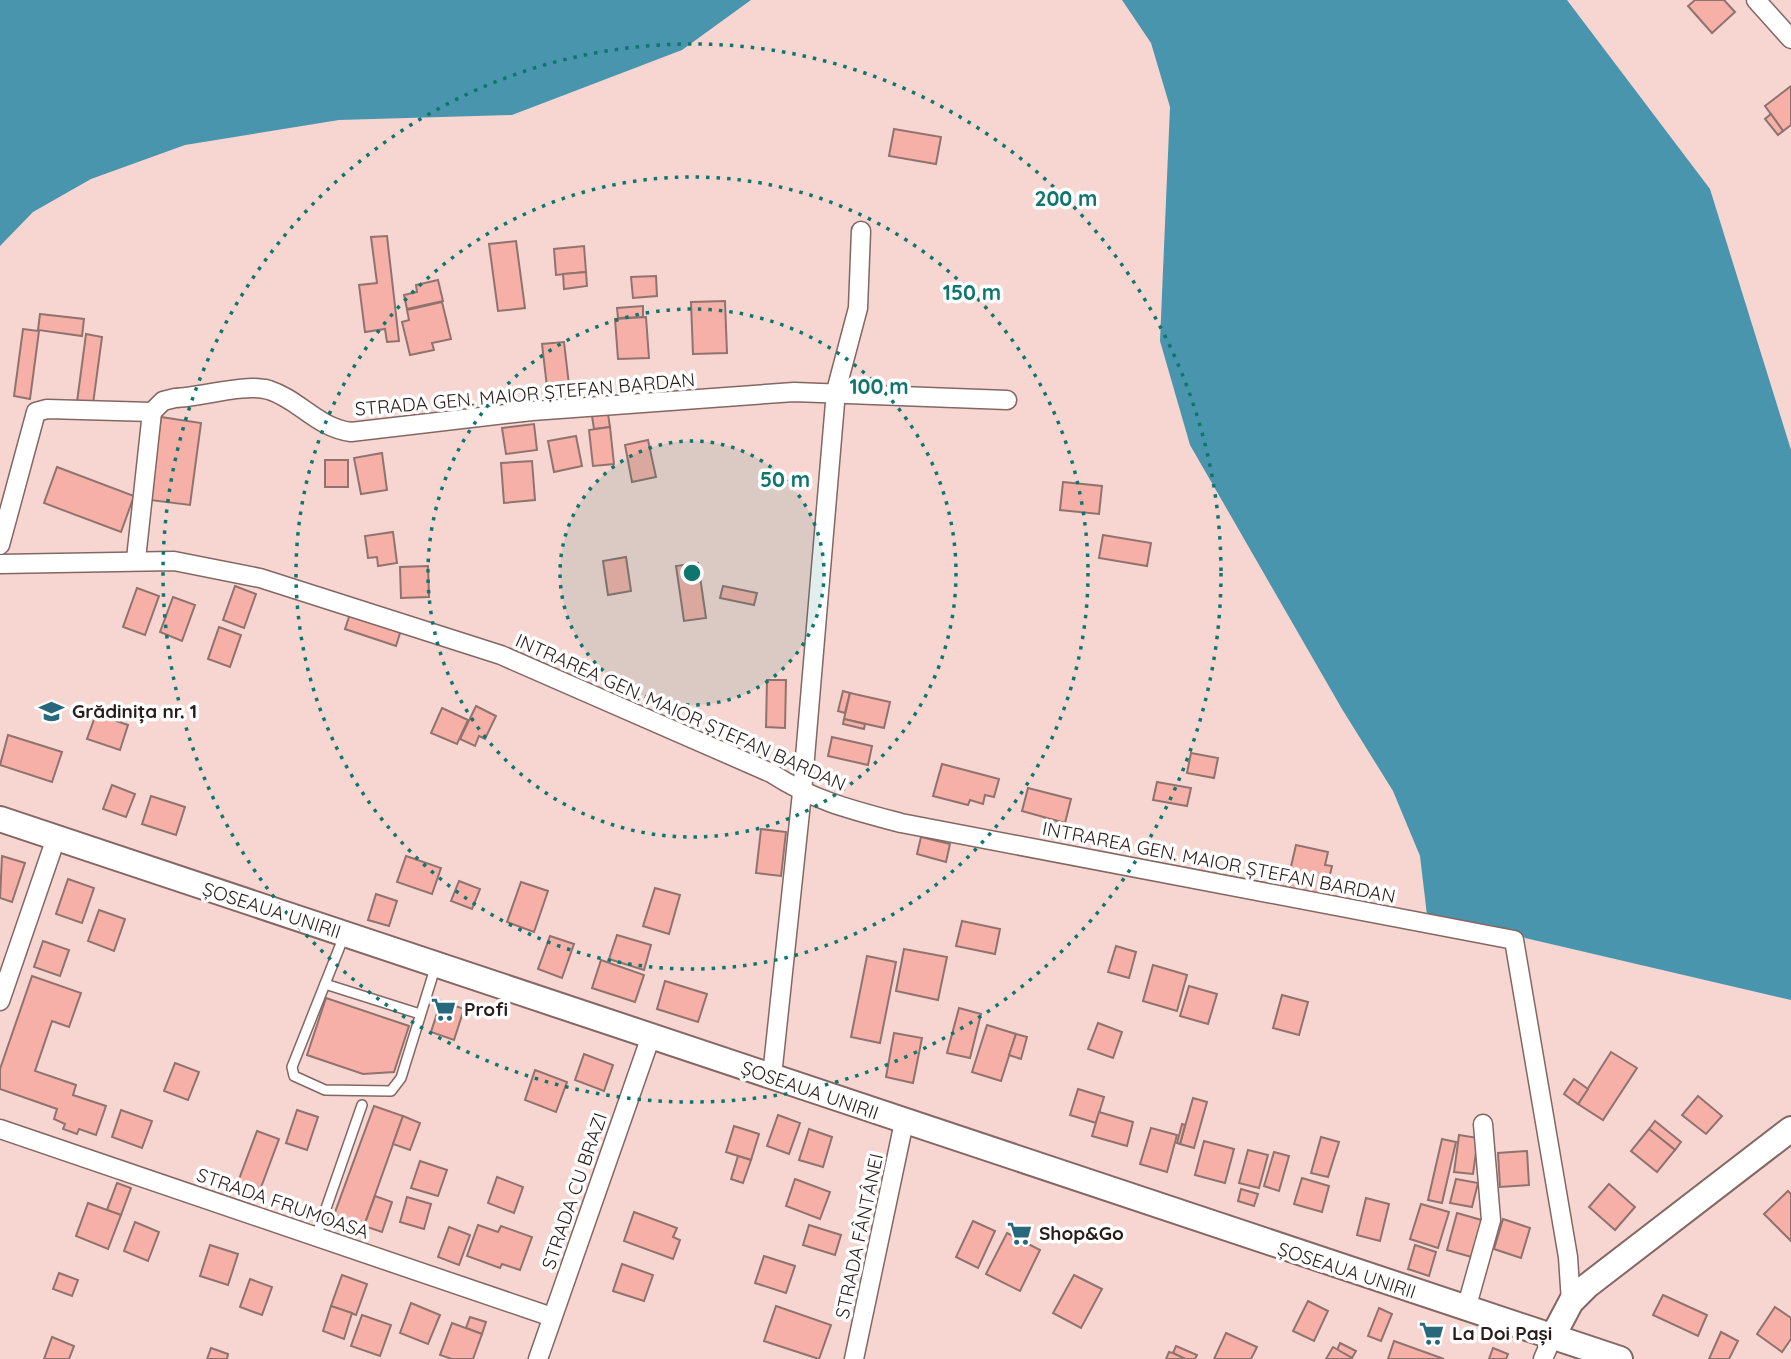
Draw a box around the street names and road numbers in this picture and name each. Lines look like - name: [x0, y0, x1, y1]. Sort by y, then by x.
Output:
- street label: STRADA GEN. MAIOR ȘTEFAN BARDAN: [354, 367, 696, 421]
- street label: INTRAREA GEN. MAIOR ȘTEFAN BARDAN: [512, 628, 850, 796]
- street label: INTRAREA GEN. MAIOR ȘTEFAN BARDAN: [1040, 816, 1398, 908]
- street label: ȘOSEAUA UNIRII: [200, 876, 344, 944]
- street label: ȘOSEAUA UNIRII: [738, 1055, 882, 1125]
- street label: STRADA CU BRAZI: [536, 1110, 612, 1272]
- street label: STRADA FÂNTÂNEI: [830, 1151, 888, 1321]
- street label: STRADA FRUMOASA: [194, 1162, 372, 1244]
- street label: ȘOSEAUA UNIRII: [1275, 1236, 1419, 1304]

